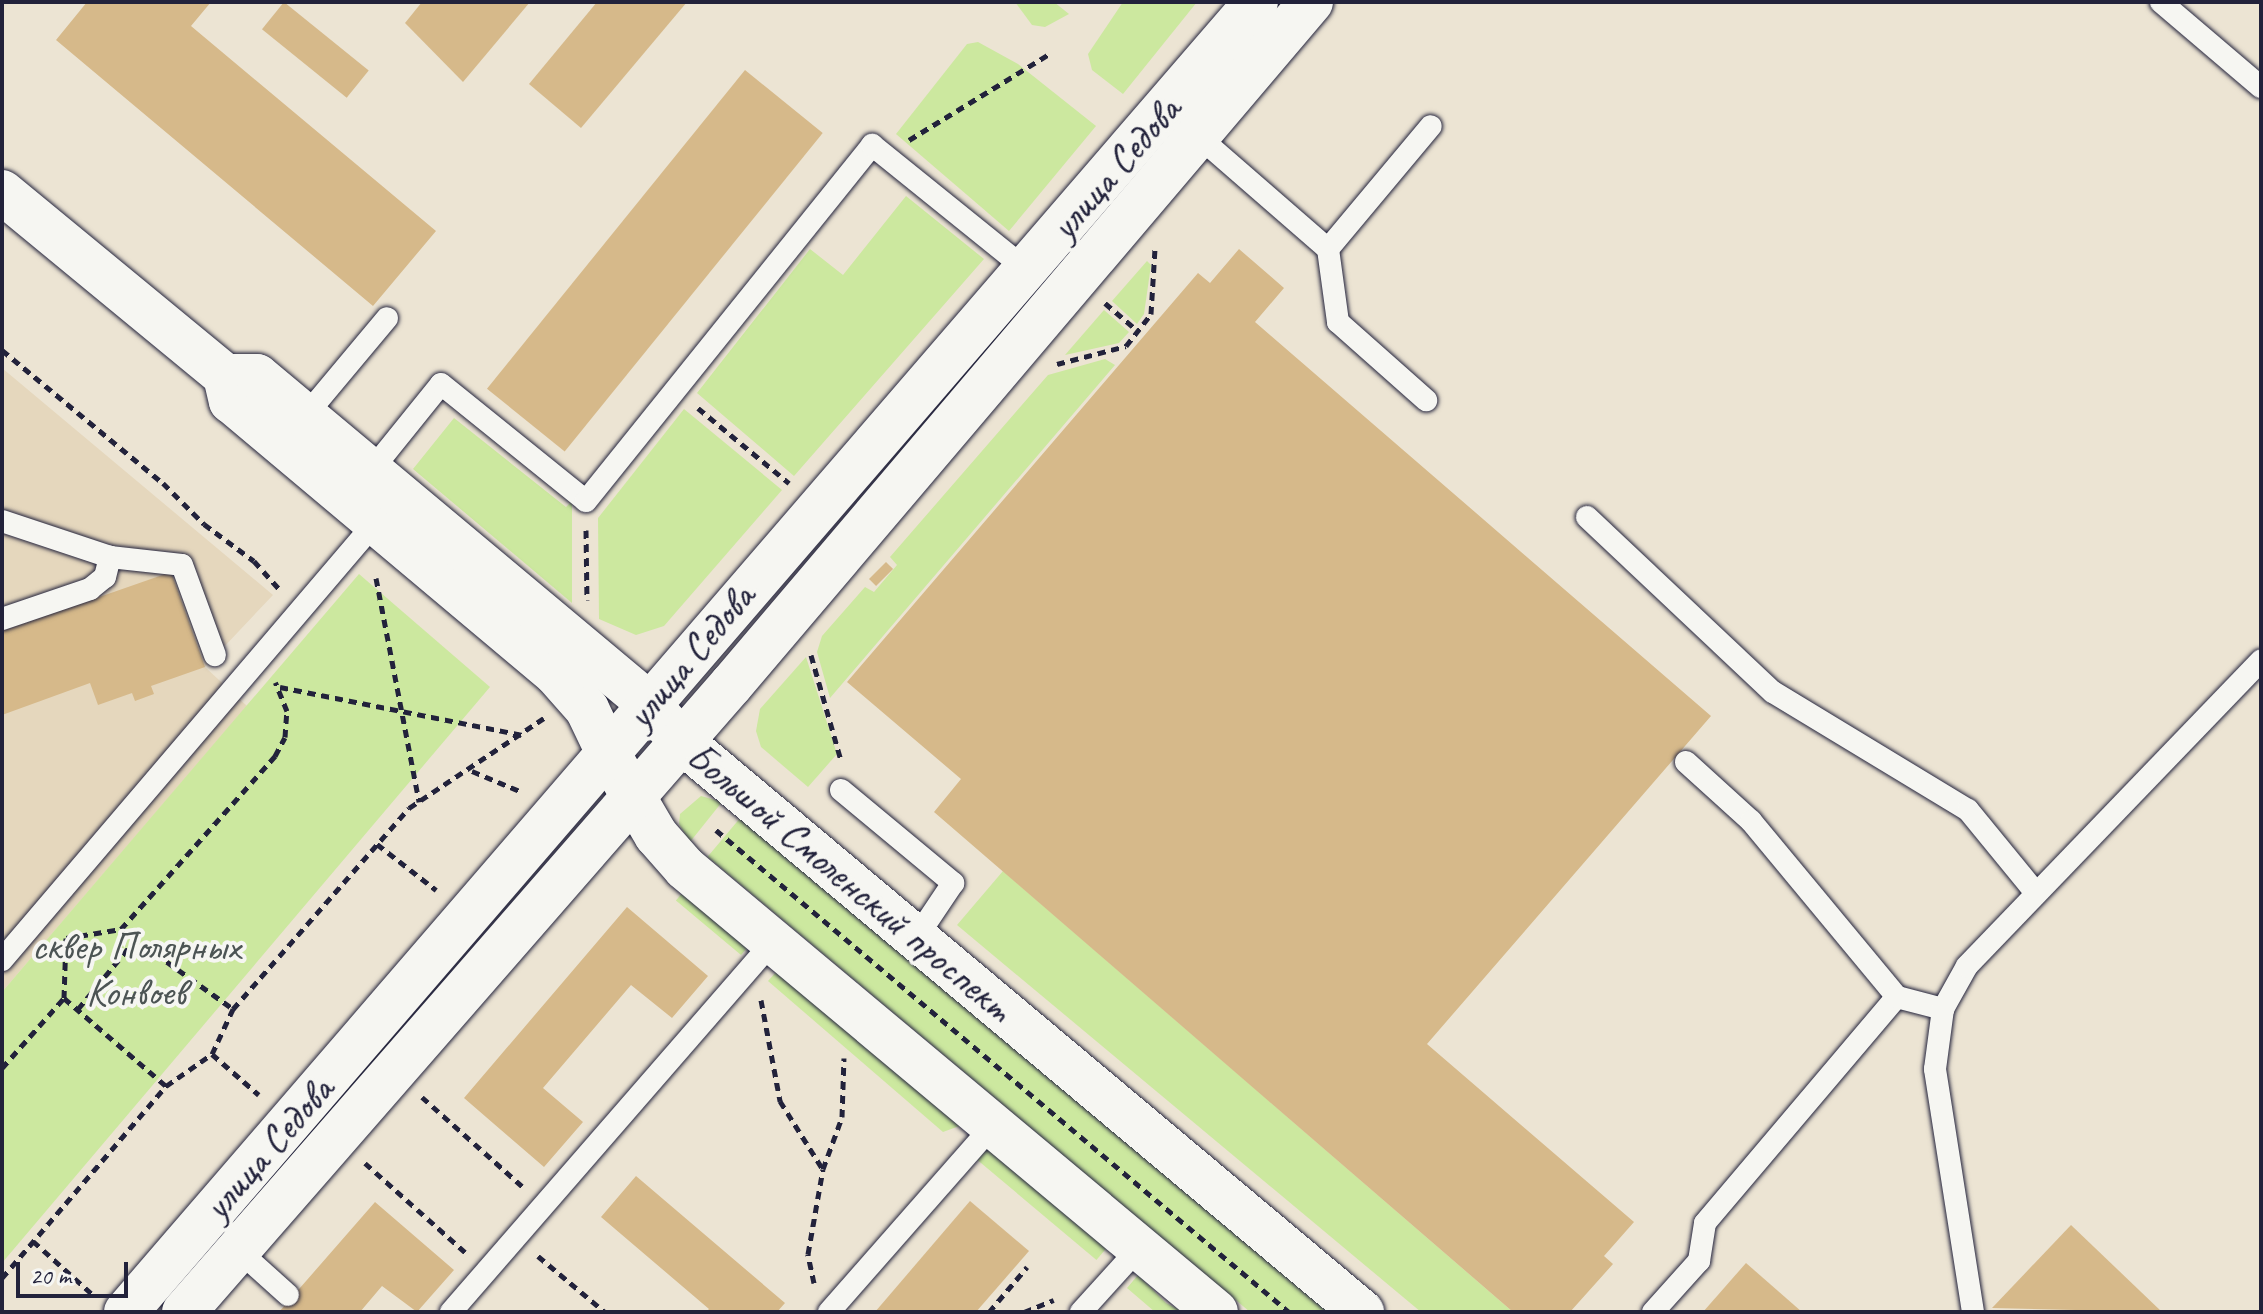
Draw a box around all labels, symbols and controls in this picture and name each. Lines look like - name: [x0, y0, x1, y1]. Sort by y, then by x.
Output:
- street label: улица Седова: [1040, 87, 1190, 249]
- street label: улица Седова: [616, 574, 764, 738]
- street label: Большой Смоленский проспект: [677, 732, 1023, 1032]
- park label: сквер Полярных Конвоев: [31, 922, 241, 1016]
- street label: улица Седова: [193, 1067, 343, 1229]
- scale bar: [20, 1246, 132, 1296]
- text: 20 m: [30, 1261, 71, 1291]

